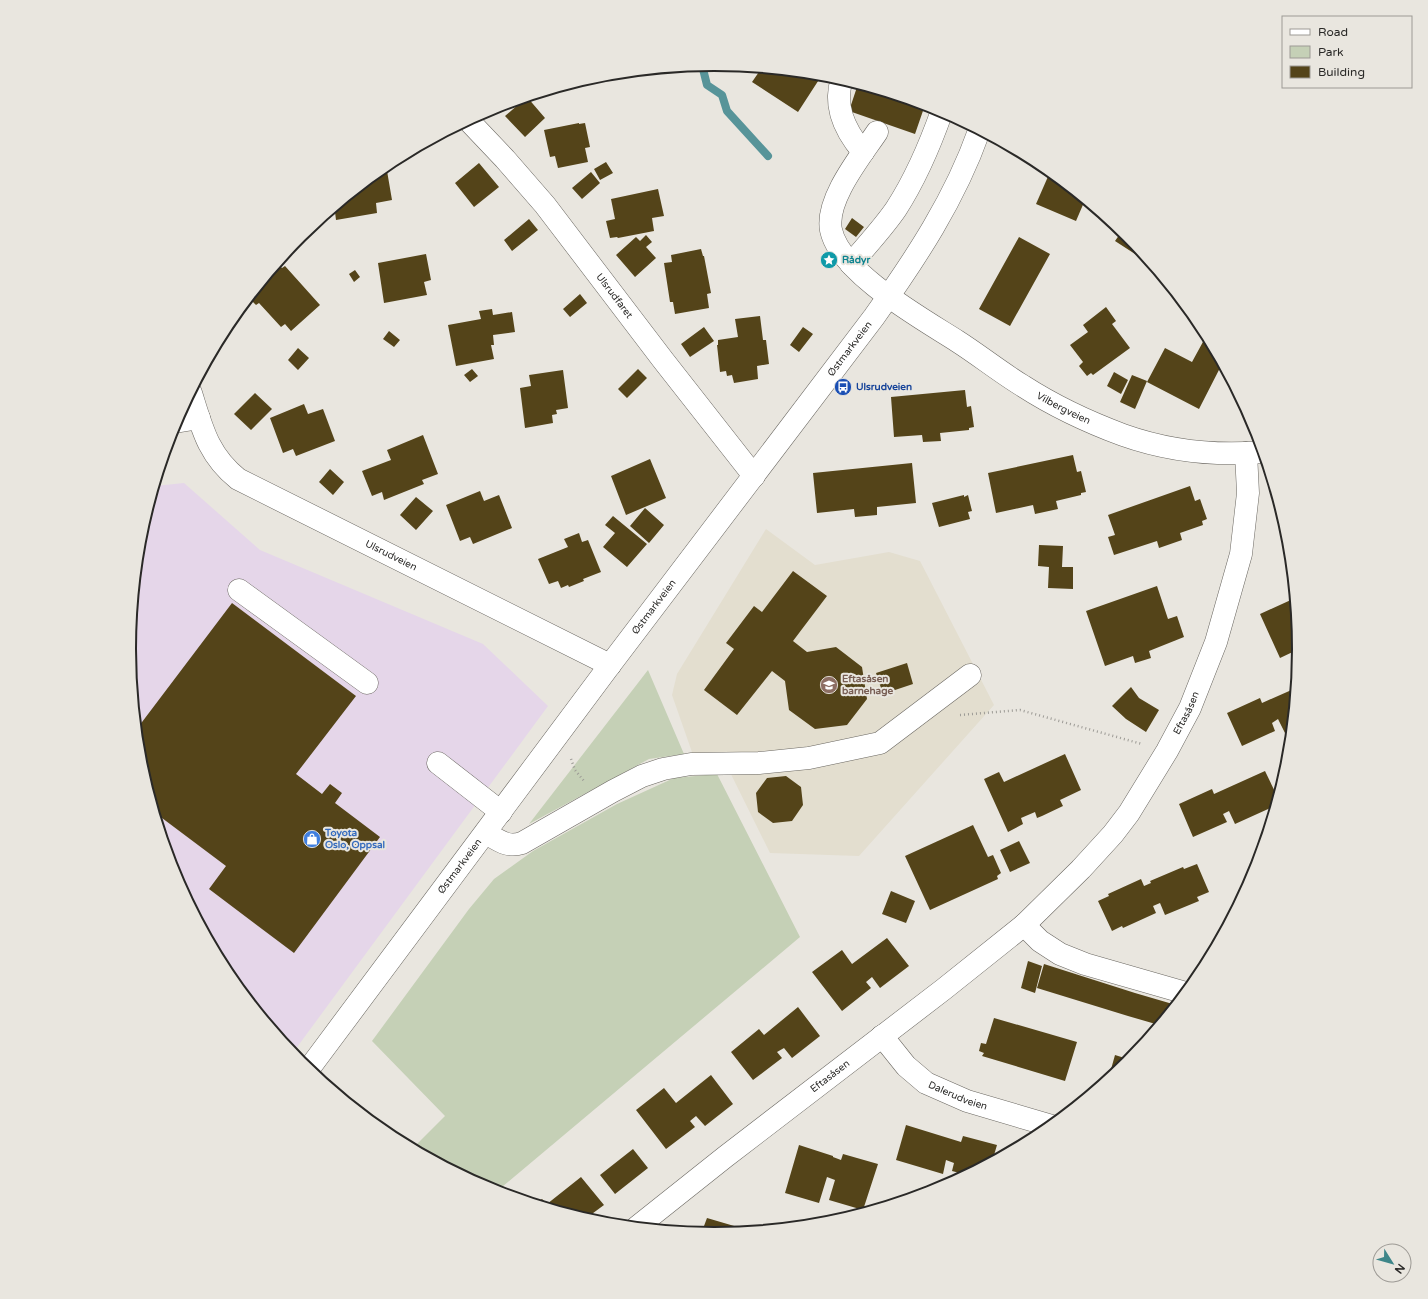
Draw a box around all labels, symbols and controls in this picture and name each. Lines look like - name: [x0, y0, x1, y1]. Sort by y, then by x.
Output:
- legend: [1282, 16, 1412, 88]
- text: Road: [1318, 25, 1348, 39]
- text: Park: [1318, 45, 1344, 59]
- text: Building: [1318, 65, 1365, 79]
- place icon: Rådyr: [819, 250, 839, 270]
- place label: Rådyr: [842, 254, 870, 266]
- street label: Ulsrudfaret: [593, 271, 635, 321]
- street label: Østmarkveien: [825, 319, 875, 379]
- bus stop icon: Ulsrudveien: [833, 377, 853, 397]
- place label: Ulsrudveien: [856, 381, 912, 393]
- street label: Vilbergveien: [1034, 390, 1092, 427]
- street label: Ulsrudveien: [363, 538, 419, 573]
- street label: Østmarkveien: [629, 577, 679, 637]
- place label: Eftasåsen barnehage: [842, 673, 894, 697]
- school or university icon: Eftasåsen barnehage: [819, 675, 839, 695]
- street label: Eftasåsen: [1171, 690, 1202, 737]
- place label: Toyota Oslo, Oppsal: [324, 827, 385, 851]
- shop icon: Toyota Oslo, Oppsal: [302, 829, 322, 849]
- street label: Østmarkveien: [435, 836, 484, 896]
- street label: Eftasåsen: [808, 1057, 852, 1095]
- street label: Dalerudveien: [926, 1079, 989, 1113]
- north arrow: [1372, 1243, 1412, 1283]
- text: N: [1392, 1261, 1407, 1276]

